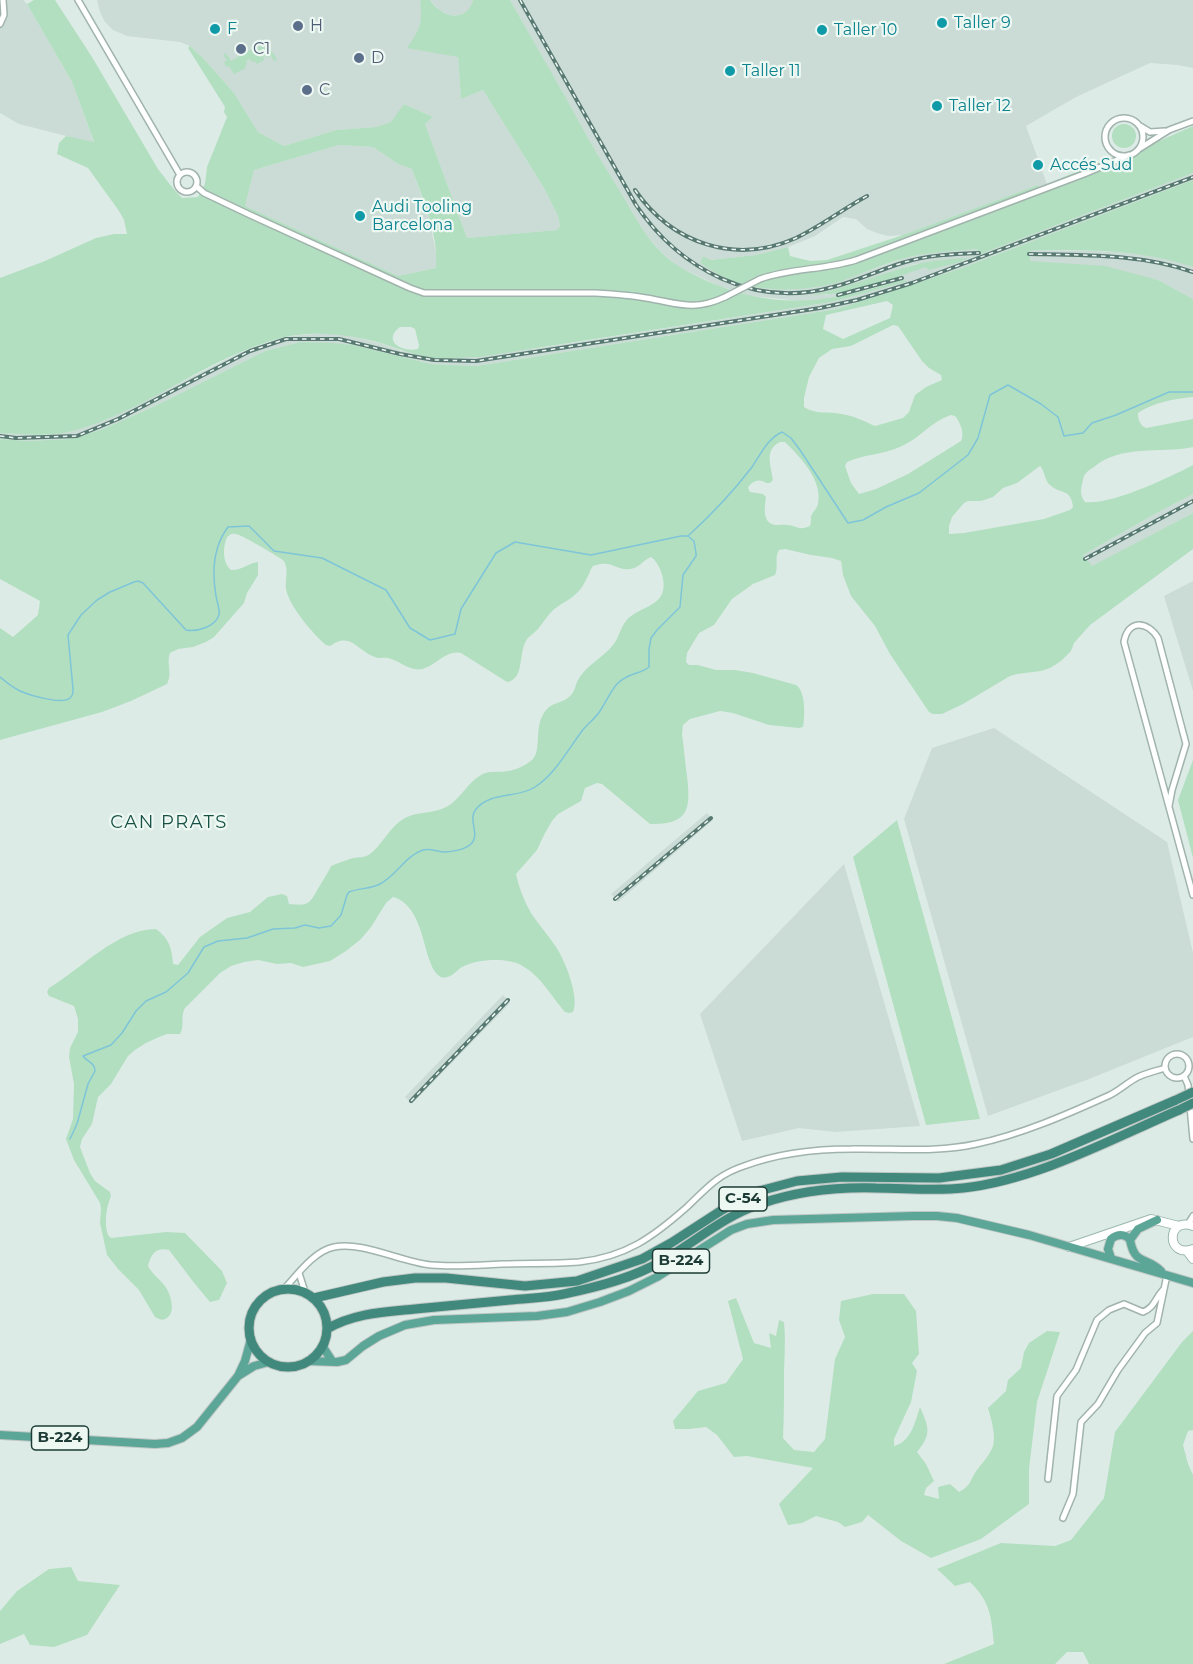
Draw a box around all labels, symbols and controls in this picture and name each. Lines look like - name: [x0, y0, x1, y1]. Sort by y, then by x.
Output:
- place label: Taller 9: [954, 13, 1011, 33]
- place label: H: [310, 16, 323, 36]
- marker: Taller 9: [935, 16, 949, 30]
- place label: F: [227, 19, 237, 39]
- marker: H: [291, 19, 305, 33]
- place label: Taller 10: [834, 20, 897, 40]
- marker: F: [208, 22, 222, 36]
- marker: Taller 10: [815, 23, 829, 37]
- place label: C1: [253, 39, 270, 59]
- marker: C1: [234, 42, 248, 56]
- place label: D: [371, 48, 384, 68]
- marker: D: [352, 51, 366, 65]
- place label: Taller 11: [742, 61, 801, 81]
- marker: Taller 11: [723, 64, 737, 78]
- place label: C: [319, 80, 330, 100]
- marker: C: [300, 83, 314, 97]
- place label: Taller 12: [949, 96, 1011, 116]
- marker: Taller 12: [930, 99, 944, 113]
- place label: Accés Sud: [1050, 155, 1132, 175]
- marker: Accés Sud: [1031, 158, 1045, 172]
- place label: Audi Tooling Barcelona: [372, 197, 472, 235]
- marker: Audi Tooling Barcelona: [353, 209, 367, 223]
- district label: CAN PRATS: [110, 812, 228, 834]
- road number: C-54: [719, 1187, 767, 1211]
- road number: B-224: [652, 1249, 710, 1273]
- road number: B-224: [32, 1426, 88, 1450]

